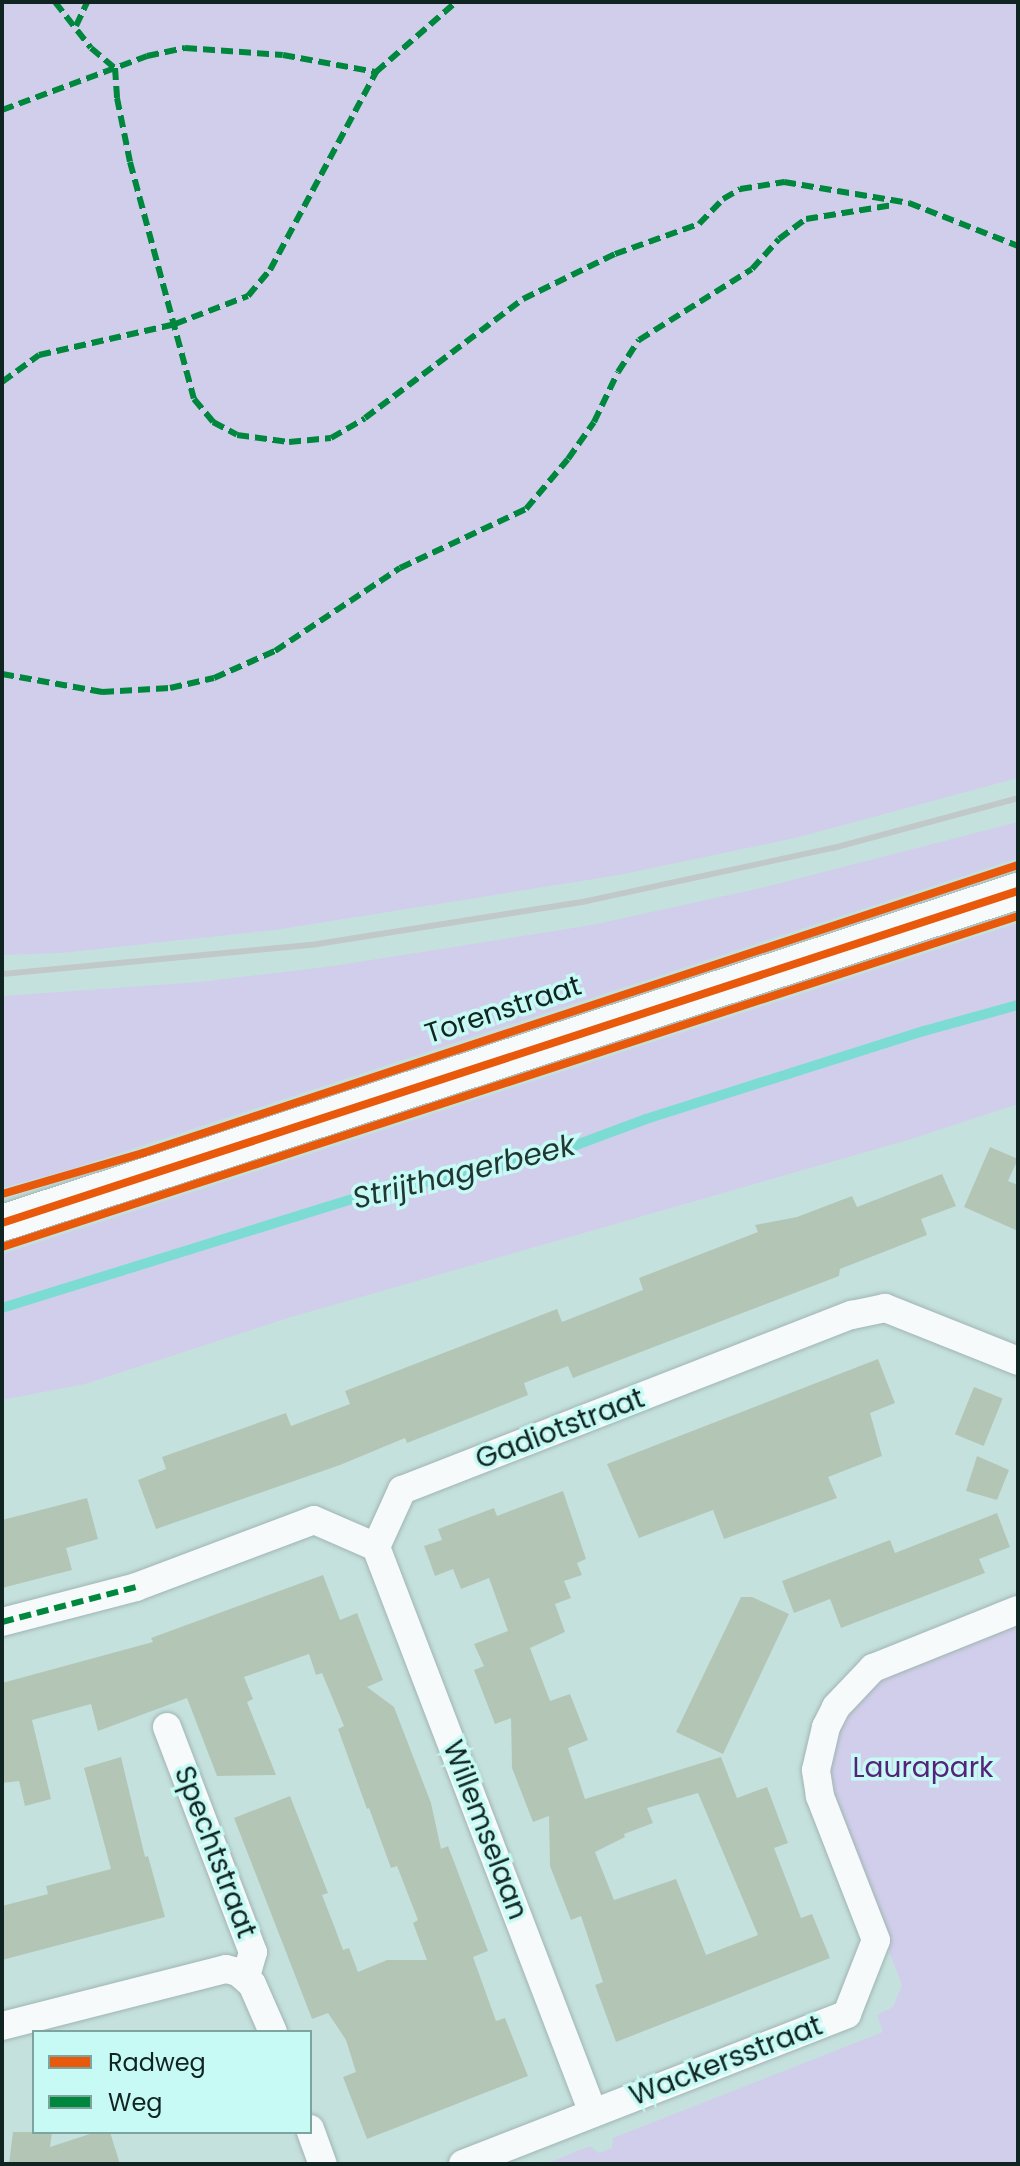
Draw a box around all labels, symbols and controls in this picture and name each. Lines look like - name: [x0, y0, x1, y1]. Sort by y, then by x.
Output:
- street label: Torenstraat: [421, 969, 585, 1051]
- water label: Strijthagerbeek: [349, 1127, 579, 1217]
- street label: Gadiotstraat: [471, 1381, 649, 1477]
- street label: Willemselaan: [435, 1736, 535, 1924]
- park label: Laurapark: [852, 1751, 994, 1785]
- street label: Spechtstraat: [167, 1761, 263, 1943]
- street label: Wackersstraat: [625, 2009, 827, 2113]
- legend: [32, 2030, 312, 2134]
- text: Radweg: [108, 2046, 206, 2079]
- text: Weg: [108, 2086, 163, 2119]

